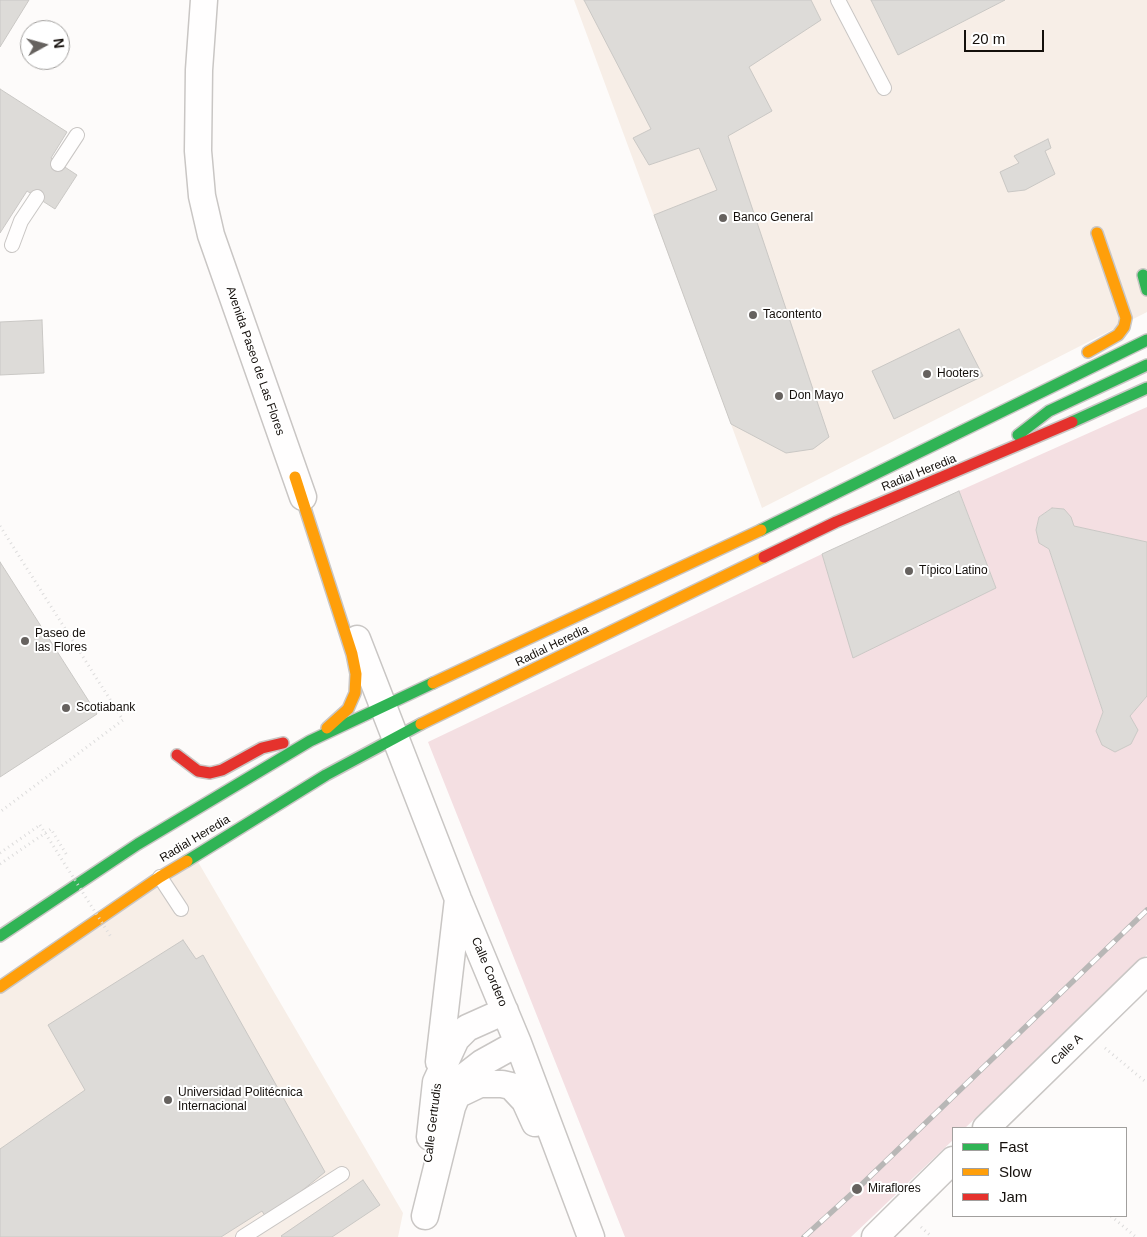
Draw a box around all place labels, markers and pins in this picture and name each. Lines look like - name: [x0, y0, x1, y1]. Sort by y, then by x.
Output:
- place label: Banco General: [733, 211, 813, 225]
- marker: Banco General: [717, 212, 729, 224]
- place label: Tacontento: [763, 308, 822, 322]
- marker: Tacontento: [747, 309, 759, 321]
- place label: Hooters: [937, 367, 979, 381]
- marker: Hooters: [921, 368, 933, 380]
- place label: Don Mayo: [789, 389, 844, 403]
- marker: Don Mayo: [773, 390, 785, 402]
- place label: Típico Latino: [919, 564, 988, 578]
- marker: Típico Latino: [903, 565, 915, 577]
- place label: Paseo de las Flores: [35, 627, 87, 655]
- marker: Paseo de las Flores: [19, 635, 31, 647]
- place label: Scotiabank: [76, 701, 135, 715]
- marker: Scotiabank: [60, 702, 72, 714]
- place label: Universidad Politécnica Internacional: [178, 1086, 303, 1114]
- marker: Universidad Politécnica Internacional: [162, 1094, 174, 1106]
- marker: Miraflores: [850, 1182, 864, 1196]
- place label: Miraflores: [868, 1182, 921, 1196]

